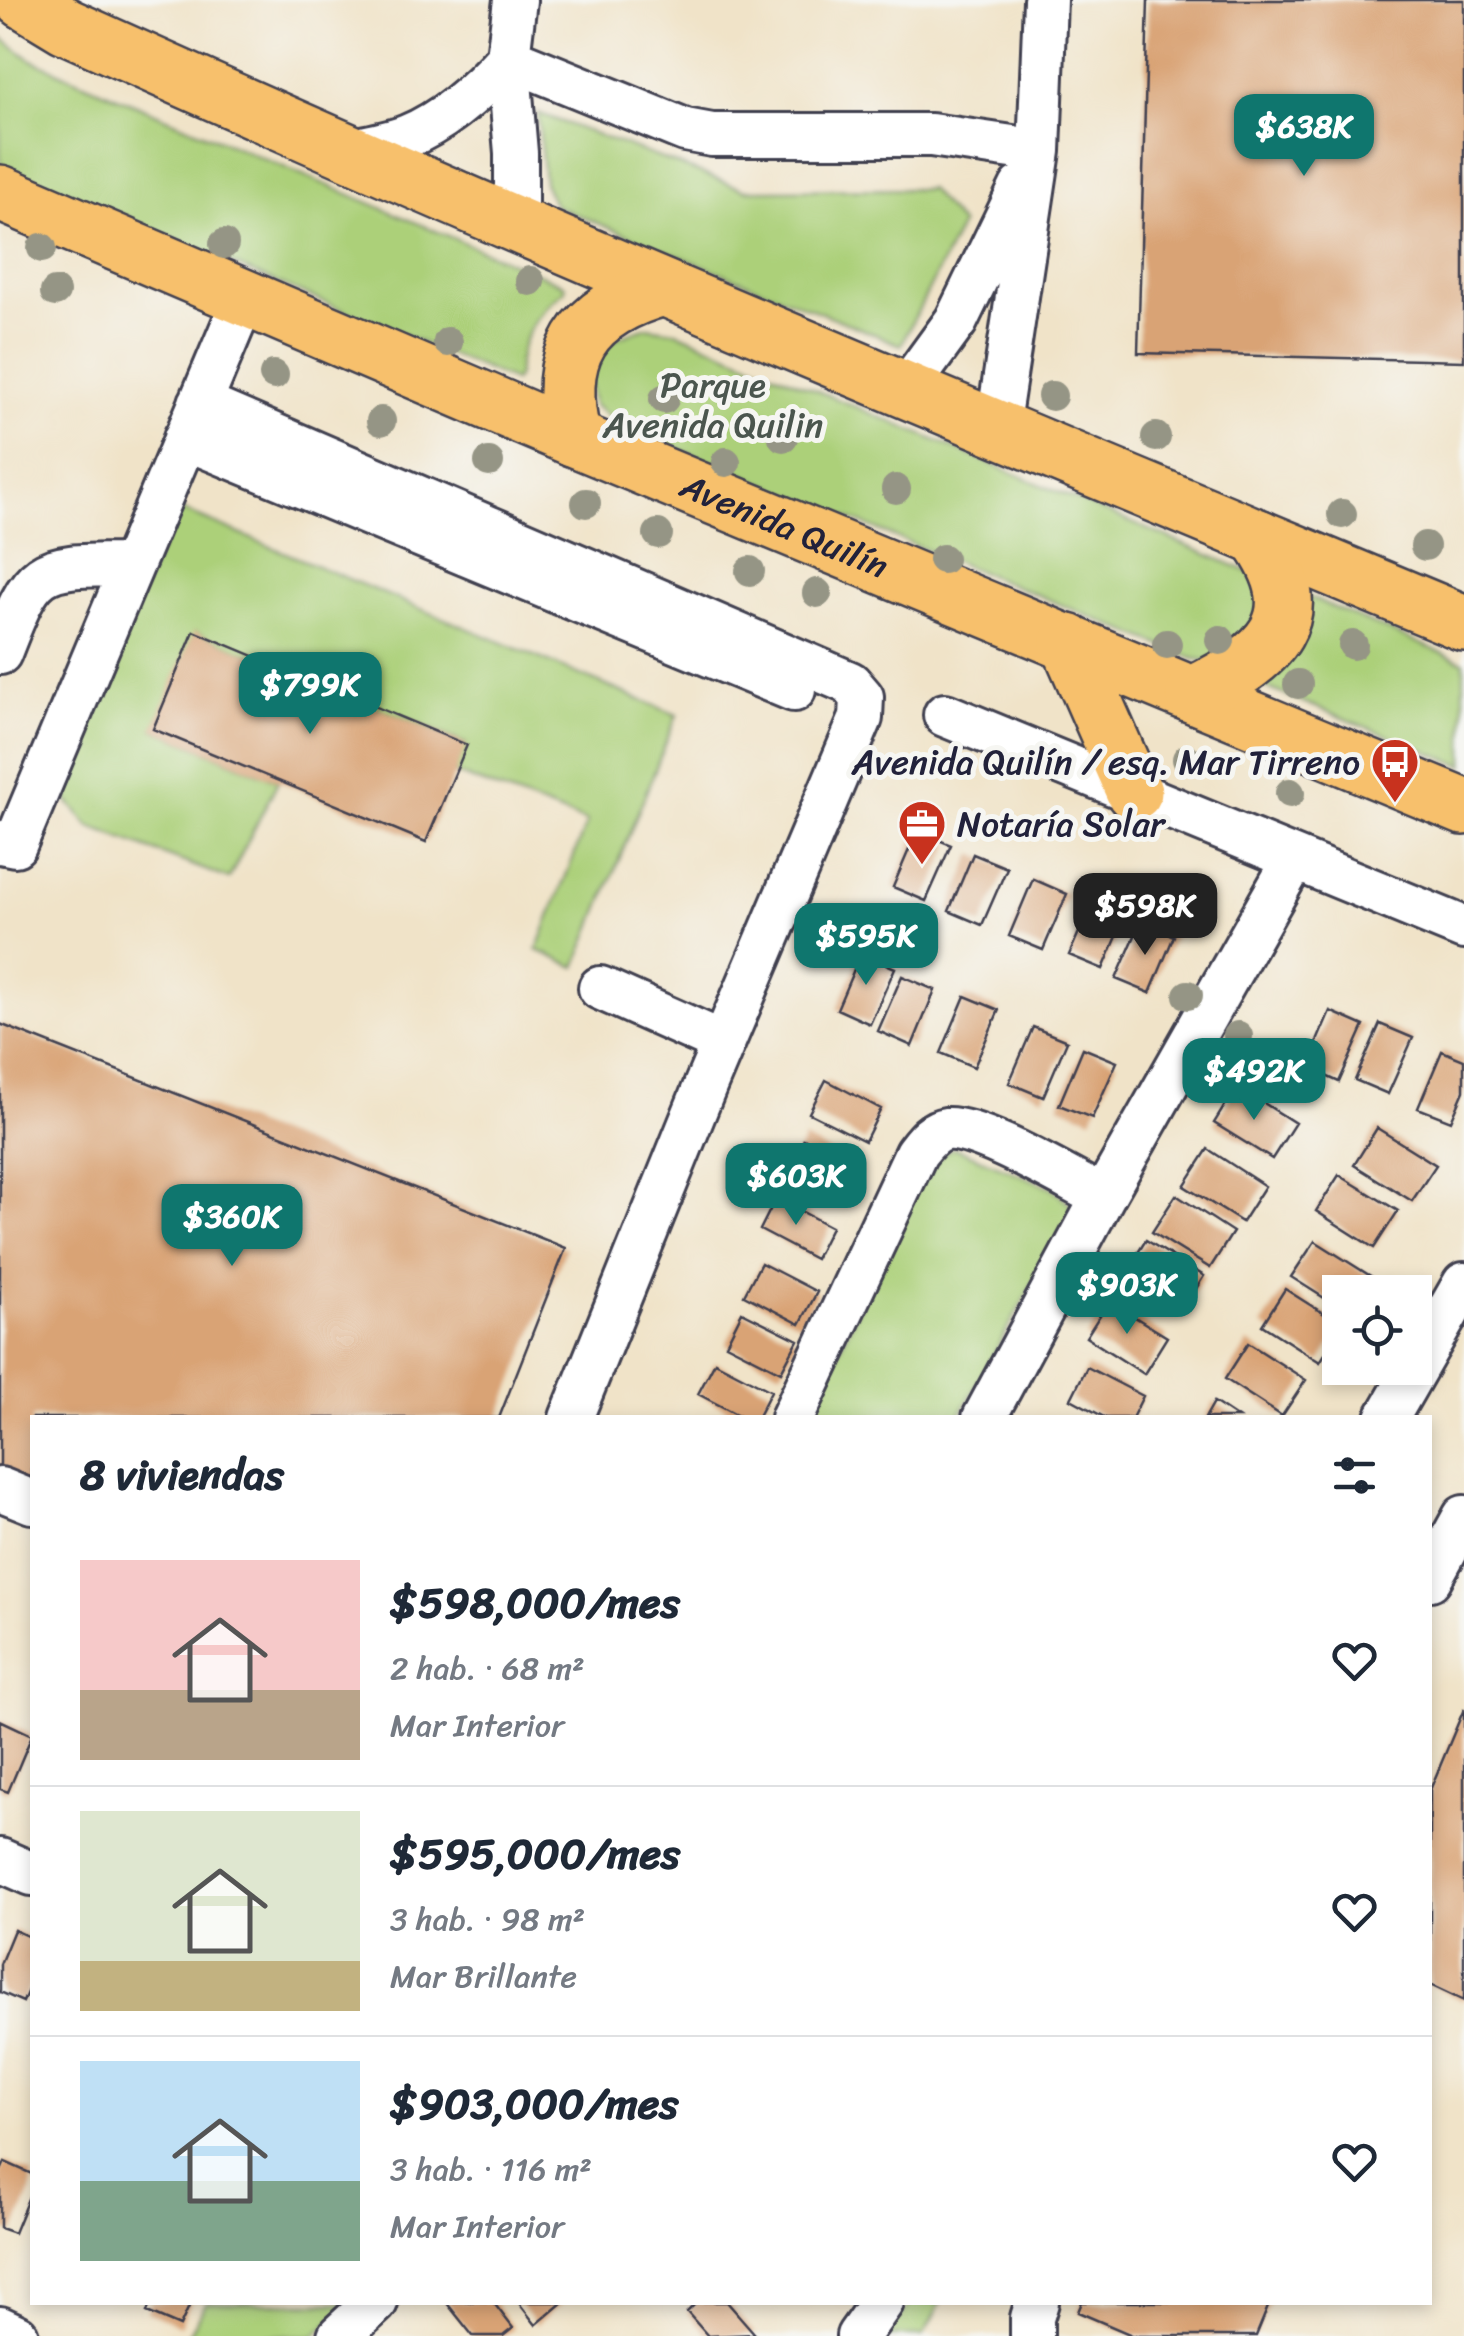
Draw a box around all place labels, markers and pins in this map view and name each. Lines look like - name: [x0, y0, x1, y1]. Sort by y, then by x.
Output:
- pin: $638K: [1234, 94, 1374, 179]
- pin: $799K: [240, 652, 380, 737]
- place label: Avenida Quilín / esq. Mar Tirreno: [851, 731, 1360, 793]
- bus stop icon: Avenida Quilín / esq. Mar Tirreno: [1369, 736, 1421, 804]
- place label: Notaría Solar: [957, 793, 1167, 855]
- office icon: Notaría Solar: [896, 798, 948, 866]
- pin: $598K: [1075, 873, 1215, 958]
- pin: $595K: [796, 903, 936, 988]
- pin: $492K: [1184, 1038, 1324, 1123]
- pin: $603K: [726, 1143, 866, 1228]
- pin: $360K: [162, 1184, 302, 1269]
- pin: $903K: [1057, 1252, 1197, 1337]

